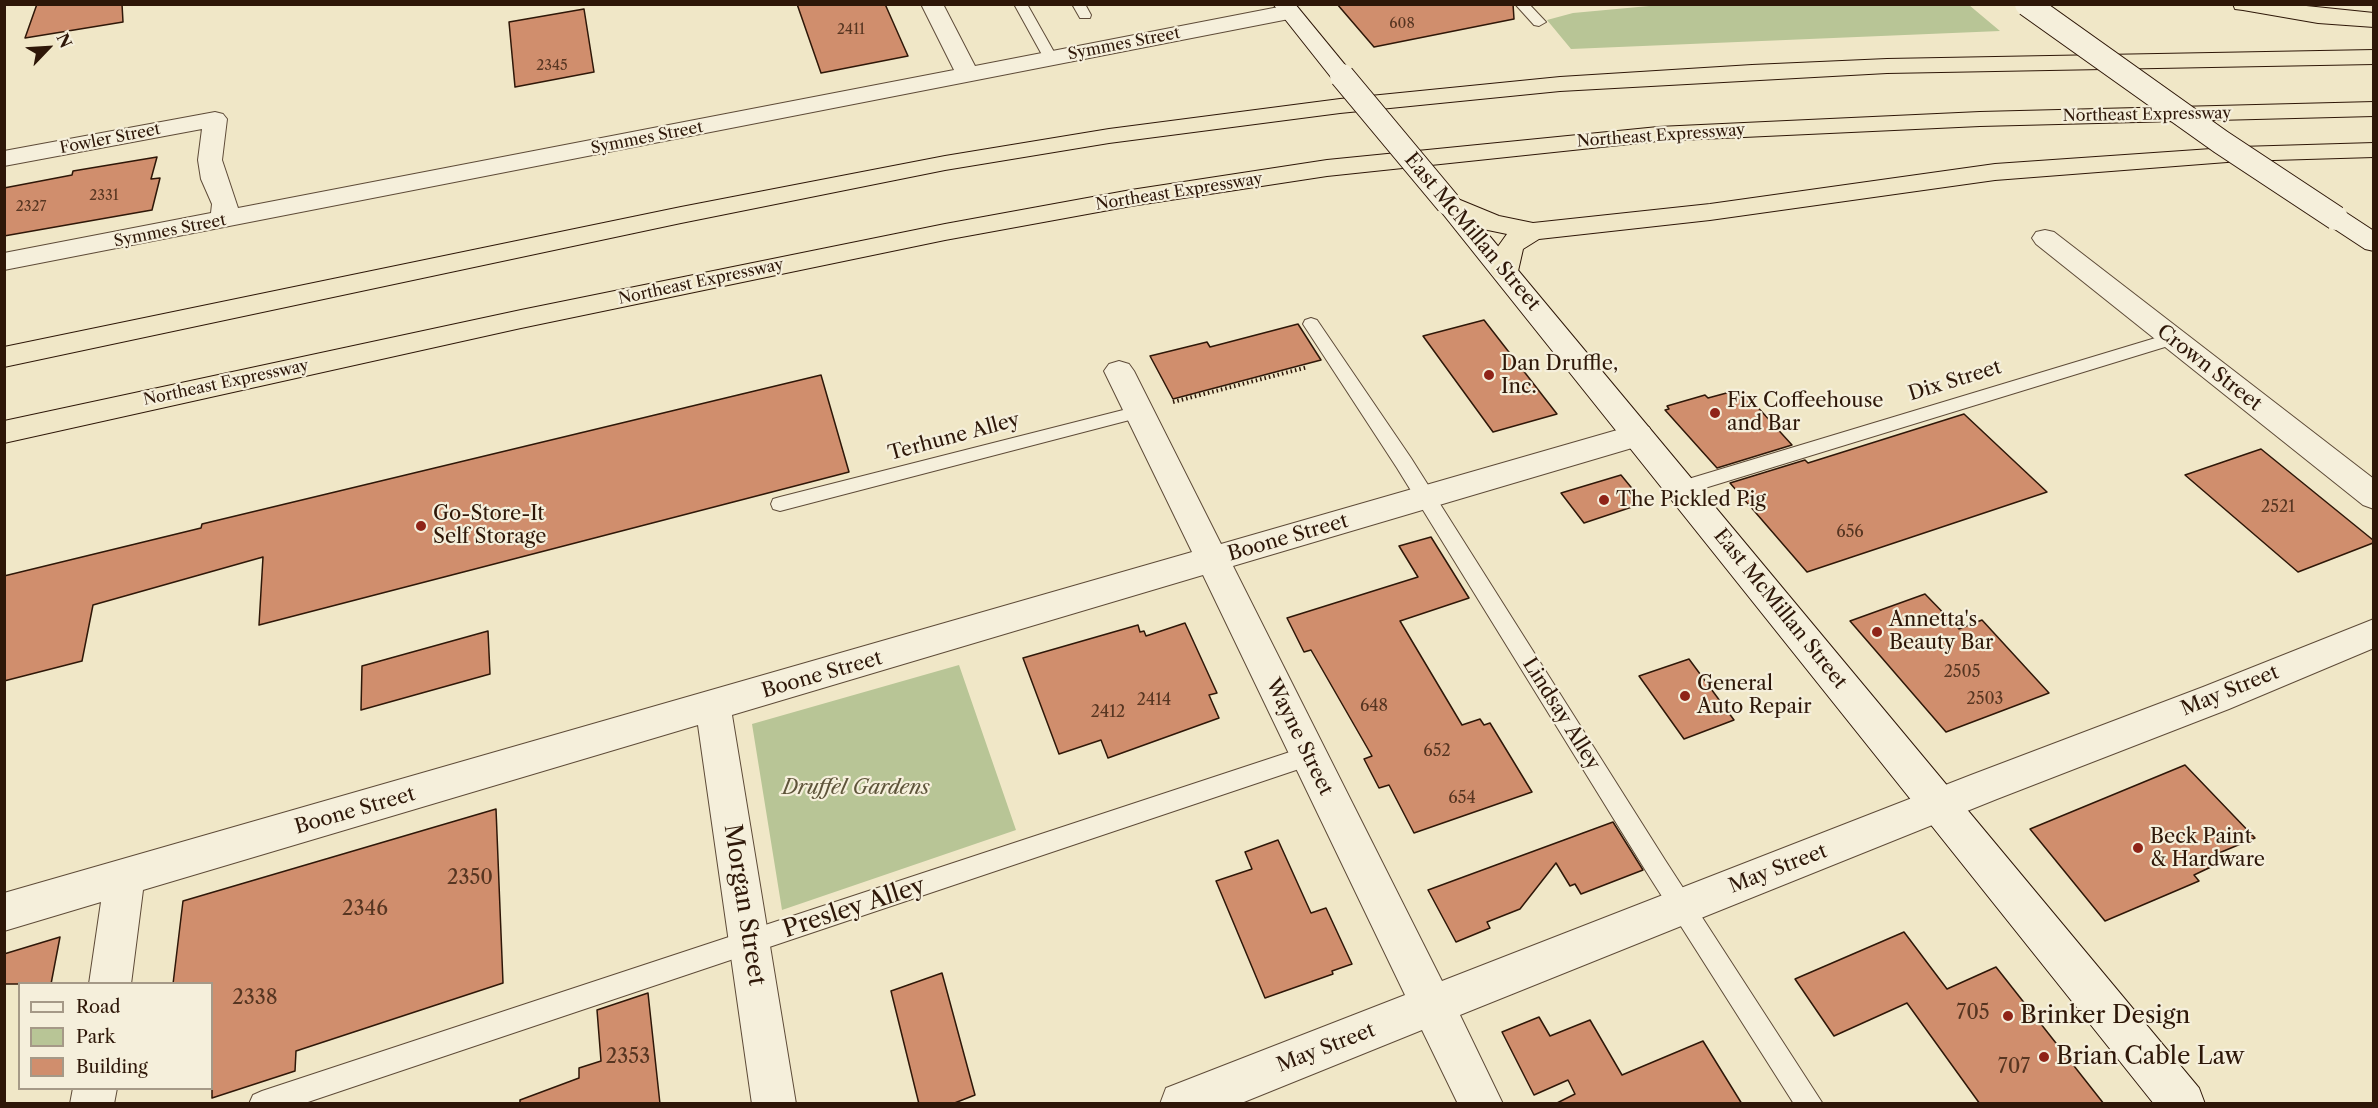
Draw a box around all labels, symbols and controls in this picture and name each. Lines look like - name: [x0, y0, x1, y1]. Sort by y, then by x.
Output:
- house number: 608: [1389, 16, 1415, 32]
- north arrow: [18, 18, 78, 78]
- house number: 2411: [837, 22, 865, 38]
- street label: Symmes Street: [1066, 24, 1182, 64]
- text: N: [52, 30, 76, 51]
- house number: 2345: [536, 58, 568, 74]
- street label: Northeast Expressway: [2063, 104, 2231, 126]
- street label: Symmes Street: [589, 118, 705, 158]
- street label: Fowler Street: [58, 120, 162, 158]
- street label: Northeast Expressway: [1576, 121, 1746, 151]
- street label: East McMillan Street: [1399, 148, 1545, 316]
- street label: Northeast Expressway: [1094, 169, 1264, 215]
- house number: 2331: [89, 188, 119, 204]
- house number: 2327: [16, 199, 46, 215]
- street label: Symmes Street: [112, 211, 228, 251]
- street label: Northeast Expressway: [617, 255, 785, 309]
- street label: Crown Street: [2152, 320, 2266, 416]
- place label: Dan Druffle, Inc.: [1501, 352, 1618, 399]
- street label: Dix Street: [1906, 355, 2004, 407]
- street label: Northeast Expressway: [142, 356, 310, 410]
- marker: Dan Druffle, Inc.: [1482, 368, 1496, 382]
- place label: Fix Coffeehouse and Bar: [1727, 389, 1884, 436]
- marker: Fix Coffeehouse and Bar: [1708, 406, 1722, 420]
- street label: Terhune Alley: [886, 408, 1022, 466]
- place label: The Pickled Pig: [1616, 488, 1766, 512]
- marker: The Pickled Pig: [1597, 493, 1611, 507]
- house number: 2521: [2261, 497, 2295, 517]
- place label: Go-Store-It Self Storage: [433, 502, 546, 549]
- street label: Boone Street: [1225, 509, 1351, 567]
- marker: Go-Store-It Self Storage: [414, 519, 428, 533]
- house number: 656: [1836, 522, 1864, 542]
- street label: East McMillan Street: [1708, 524, 1852, 694]
- place label: Annetta's Beauty Bar: [1889, 608, 1994, 655]
- marker: Annetta's Beauty Bar: [1870, 625, 1884, 639]
- street label: Boone Street: [759, 646, 885, 704]
- street label: Lindsay Alley: [1517, 653, 1605, 775]
- street label: May Street: [2178, 661, 2282, 721]
- house number: 2505: [1944, 662, 1980, 682]
- place label: General Auto Repair: [1697, 672, 1812, 719]
- street label: Wayne Street: [1260, 675, 1338, 799]
- marker: General Auto Repair: [1678, 689, 1692, 703]
- house number: 2503: [1967, 689, 2003, 709]
- house number: 2414: [1137, 690, 1171, 710]
- house number: 648: [1360, 696, 1388, 716]
- house number: 2412: [1091, 702, 1125, 722]
- house number: 652: [1423, 741, 1451, 761]
- park label: Druffel Gardens: [782, 776, 930, 800]
- street label: Boone Street: [292, 782, 418, 840]
- house number: 654: [1448, 788, 1476, 808]
- street label: Morgan Street: [717, 822, 771, 988]
- place label: Beck Paint & Hardware: [2150, 825, 2265, 872]
- street label: May Street: [1726, 839, 1830, 899]
- marker: Beck Paint & Hardware: [2131, 841, 2145, 855]
- house number: 2350: [447, 866, 493, 890]
- street label: Presley Alley: [779, 871, 929, 945]
- house number: 2346: [342, 897, 388, 921]
- legend: [18, 982, 213, 1090]
- house number: 2338: [232, 986, 278, 1010]
- text: Road: [76, 996, 121, 1018]
- house number: 705: [1956, 1001, 1990, 1025]
- place label: Brinker Design: [2020, 1002, 2190, 1030]
- marker: Brinker Design: [2001, 1009, 2015, 1023]
- street label: May Street: [1274, 1018, 1378, 1078]
- text: Park: [76, 1026, 115, 1048]
- place label: Brian Cable Law: [2056, 1043, 2244, 1071]
- house number: 2353: [606, 1045, 650, 1069]
- marker: Brian Cable Law: [2037, 1050, 2051, 1064]
- house number: 707: [1998, 1055, 2030, 1079]
- text: Building: [76, 1056, 148, 1078]

